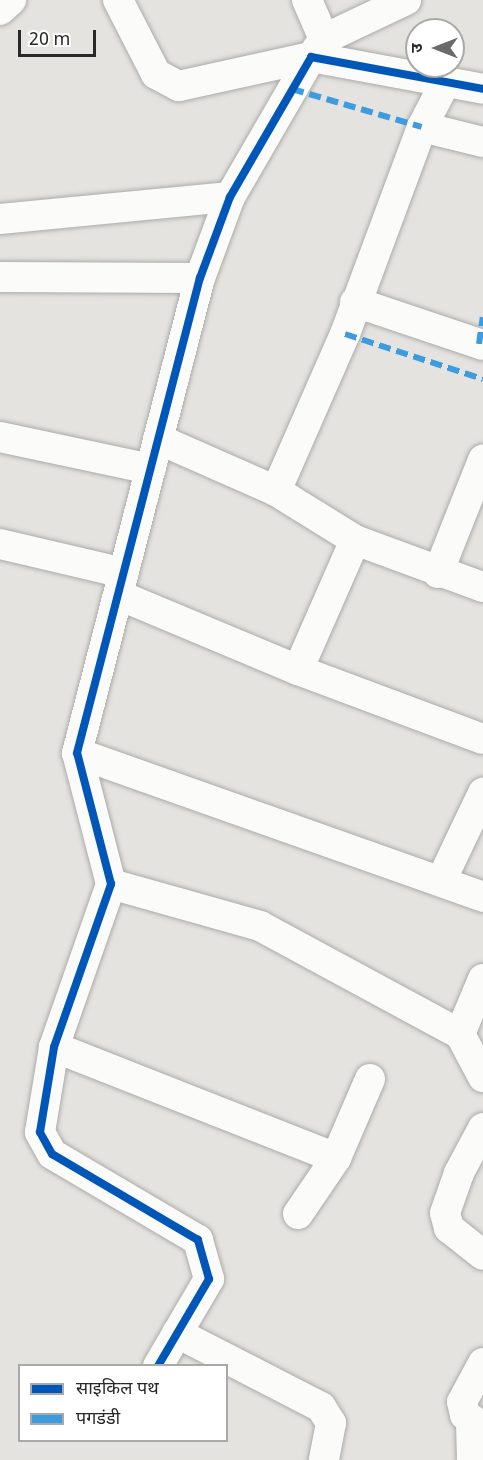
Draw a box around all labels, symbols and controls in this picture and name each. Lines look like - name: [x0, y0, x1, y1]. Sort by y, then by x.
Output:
- scale bar: [21, 18, 99, 56]
- north arrow: [405, 18, 465, 78]
- text: 20 m: [29, 29, 70, 52]
- text: उ: [408, 43, 429, 53]
- legend: [18, 1364, 228, 1442]
- text: साइकिल पथ: [76, 1378, 159, 1401]
- text: पगडंडी: [76, 1408, 120, 1431]

